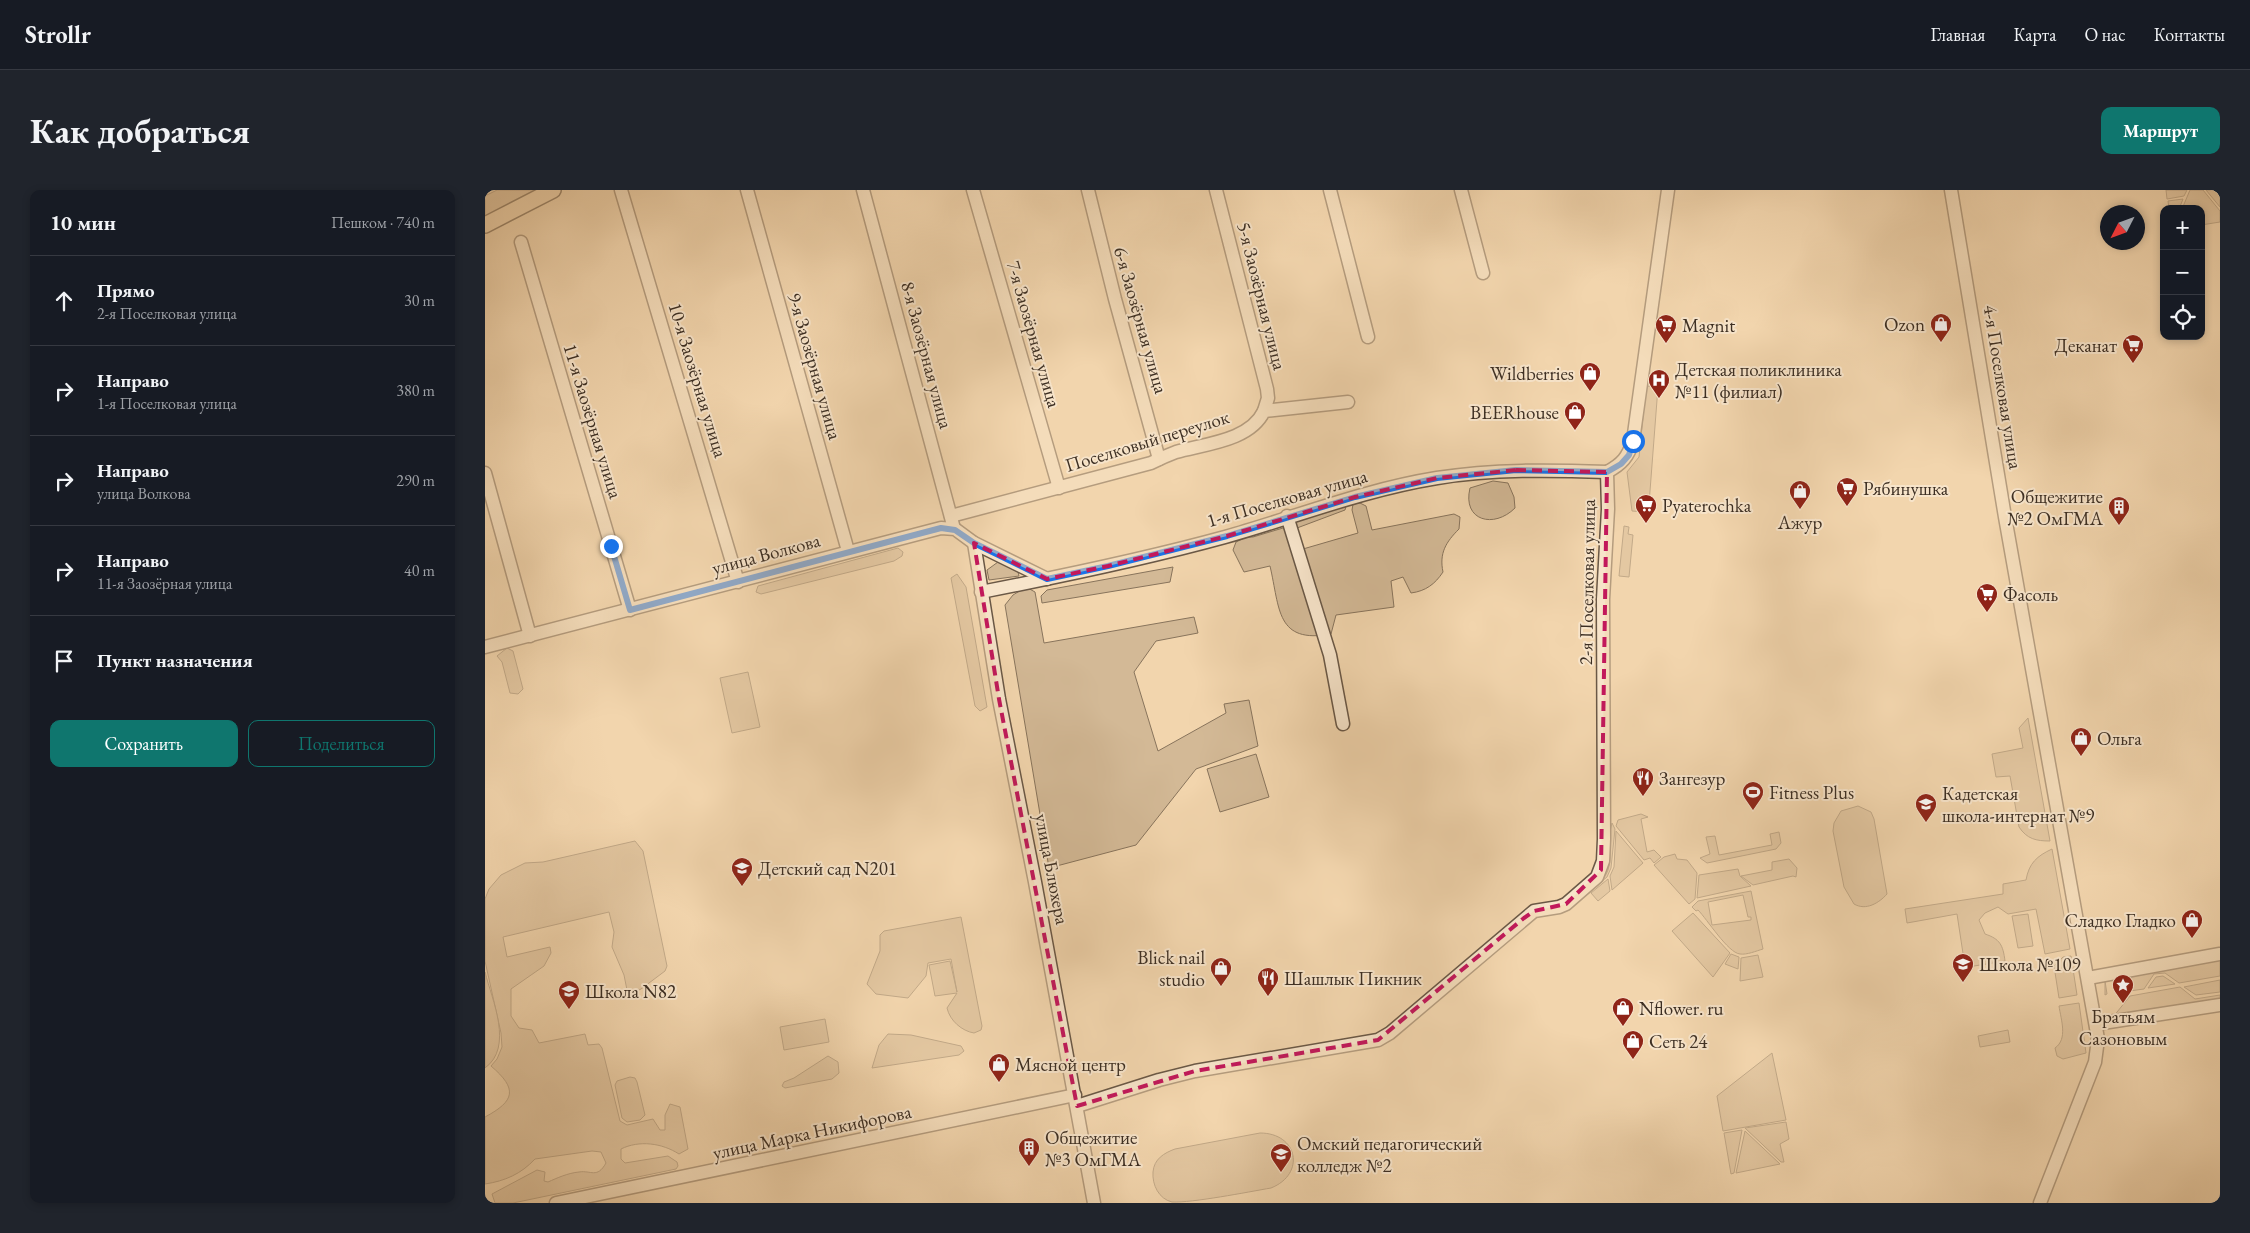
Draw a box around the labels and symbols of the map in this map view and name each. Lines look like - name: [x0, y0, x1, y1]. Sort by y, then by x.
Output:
- north arrow: [2100, 205, 2145, 250]
- street label: 5-я Заозёрная улица: [1232, 219, 1293, 373]
- street label: 6-я Заозёрная улица: [1108, 244, 1174, 397]
- street label: 7-я Заозёрная улица: [1001, 258, 1067, 411]
- street label: 8-я Заозёрная улица: [895, 279, 959, 432]
- street label: 9-я Заозёрная улица: [782, 290, 848, 443]
- street label: 10-я Заозёрная улица: [663, 299, 734, 461]
- street label: 4-я Поселковая улица: [1978, 303, 2028, 471]
- place label: Ozon: [1884, 312, 1925, 337]
- shop icon: Ozon: [1929, 312, 1953, 343]
- supermarket icon: Magnit: [1654, 313, 1678, 344]
- place label: Magnit: [1682, 313, 1735, 338]
- place label: Деканат: [2055, 333, 2117, 358]
- supermarket icon: Деканат: [2121, 333, 2145, 364]
- street label: 11-я Заозёрная улица: [558, 340, 629, 502]
- place label: Детская поликлиника №11 (филиал): [1675, 357, 1842, 404]
- place label: Wildberries: [1490, 361, 1574, 386]
- shop icon: Wildberries: [1578, 361, 1602, 392]
- hospital icon: Детская поликлиника №11 (филиал): [1647, 368, 1671, 399]
- place label: BEERhouse: [1470, 400, 1559, 425]
- shop icon: BEERhouse: [1563, 400, 1587, 431]
- street label: Поселковый переулок: [1062, 404, 1232, 478]
- route start: [1622, 430, 1645, 453]
- street label: 1-я Поселковая улица: [1204, 463, 1371, 533]
- supermarket icon: Рябинушка: [1835, 476, 1859, 507]
- place label: Рябинушка: [1863, 476, 1949, 501]
- shop icon: Ажур: [1788, 479, 1812, 510]
- place label: Общежитие №2 ОмГМА: [2007, 484, 2104, 531]
- supermarket icon: Pyaterochka: [1634, 493, 1658, 524]
- place label: Pyaterochka: [1662, 493, 1752, 518]
- building icon: Общежитие №2 ОмГМА: [2107, 495, 2131, 526]
- street label: 2-я Поселковая улица: [1573, 498, 1601, 665]
- place label: Ажур: [1777, 510, 1822, 535]
- street label: улица Волкова: [709, 527, 823, 580]
- route end: [600, 535, 623, 558]
- supermarket icon: Фасоль: [1975, 582, 1999, 613]
- place label: Фасоль: [2003, 582, 2059, 607]
- shop icon: Ольга: [2069, 726, 2093, 757]
- place label: Ольга: [2097, 726, 2142, 751]
- restaurant icon: Зангезур: [1631, 766, 1655, 797]
- place label: Зангезур: [1659, 766, 1726, 791]
- sports icon: Fitness Plus: [1741, 780, 1765, 811]
- place label: Fitness Plus: [1769, 780, 1854, 805]
- place label: Кадетская школа-интернат №9: [1942, 781, 2094, 828]
- school or university icon: Кадетская школа-интернат №9: [1914, 792, 1938, 823]
- street label: улица Блюхера: [1029, 811, 1075, 927]
- school or university icon: Детский сад N201: [730, 856, 754, 887]
- place label: Детский сад N201: [758, 856, 897, 881]
- place label: Сладко Гладко: [2065, 908, 2176, 933]
- shop icon: Сладко Гладко: [2180, 908, 2204, 939]
- place label: Blick nail studio: [1137, 945, 1205, 992]
- school or university icon: Школа №109: [1951, 952, 1975, 983]
- place label: Школа №109: [1979, 952, 2081, 977]
- shop icon: Blick nail studio: [1209, 956, 1233, 987]
- restaurant icon: Шашлык Пикник: [1256, 966, 1280, 997]
- place label: Шашлык Пикник: [1284, 966, 1422, 991]
- place icon: Братьям Сазоновым: [2111, 973, 2135, 1004]
- school or university icon: Школа N82: [557, 979, 581, 1010]
- place label: Школа N82: [585, 979, 676, 1004]
- shop icon: Nflower. ru: [1611, 996, 1635, 1027]
- place label: Nflower. ru: [1639, 996, 1724, 1021]
- place label: Братьям Сазоновым: [2079, 1004, 2167, 1051]
- shop icon: Сеть 24: [1621, 1029, 1645, 1060]
- place label: Сеть 24: [1649, 1029, 1708, 1054]
- shop icon: Мясной центр: [987, 1052, 1011, 1083]
- place label: Мясной центр: [1015, 1052, 1126, 1077]
- street label: улица Марка Никифорова: [710, 1099, 914, 1165]
- place label: Общежитие №3 ОмГМА: [1045, 1125, 1142, 1172]
- place label: Омский педагогический колледж №2: [1297, 1131, 1482, 1178]
- building icon: Общежитие №3 ОмГМА: [1017, 1136, 1041, 1167]
- school or university icon: Омский педагогический колледж №2: [1269, 1142, 1293, 1173]

